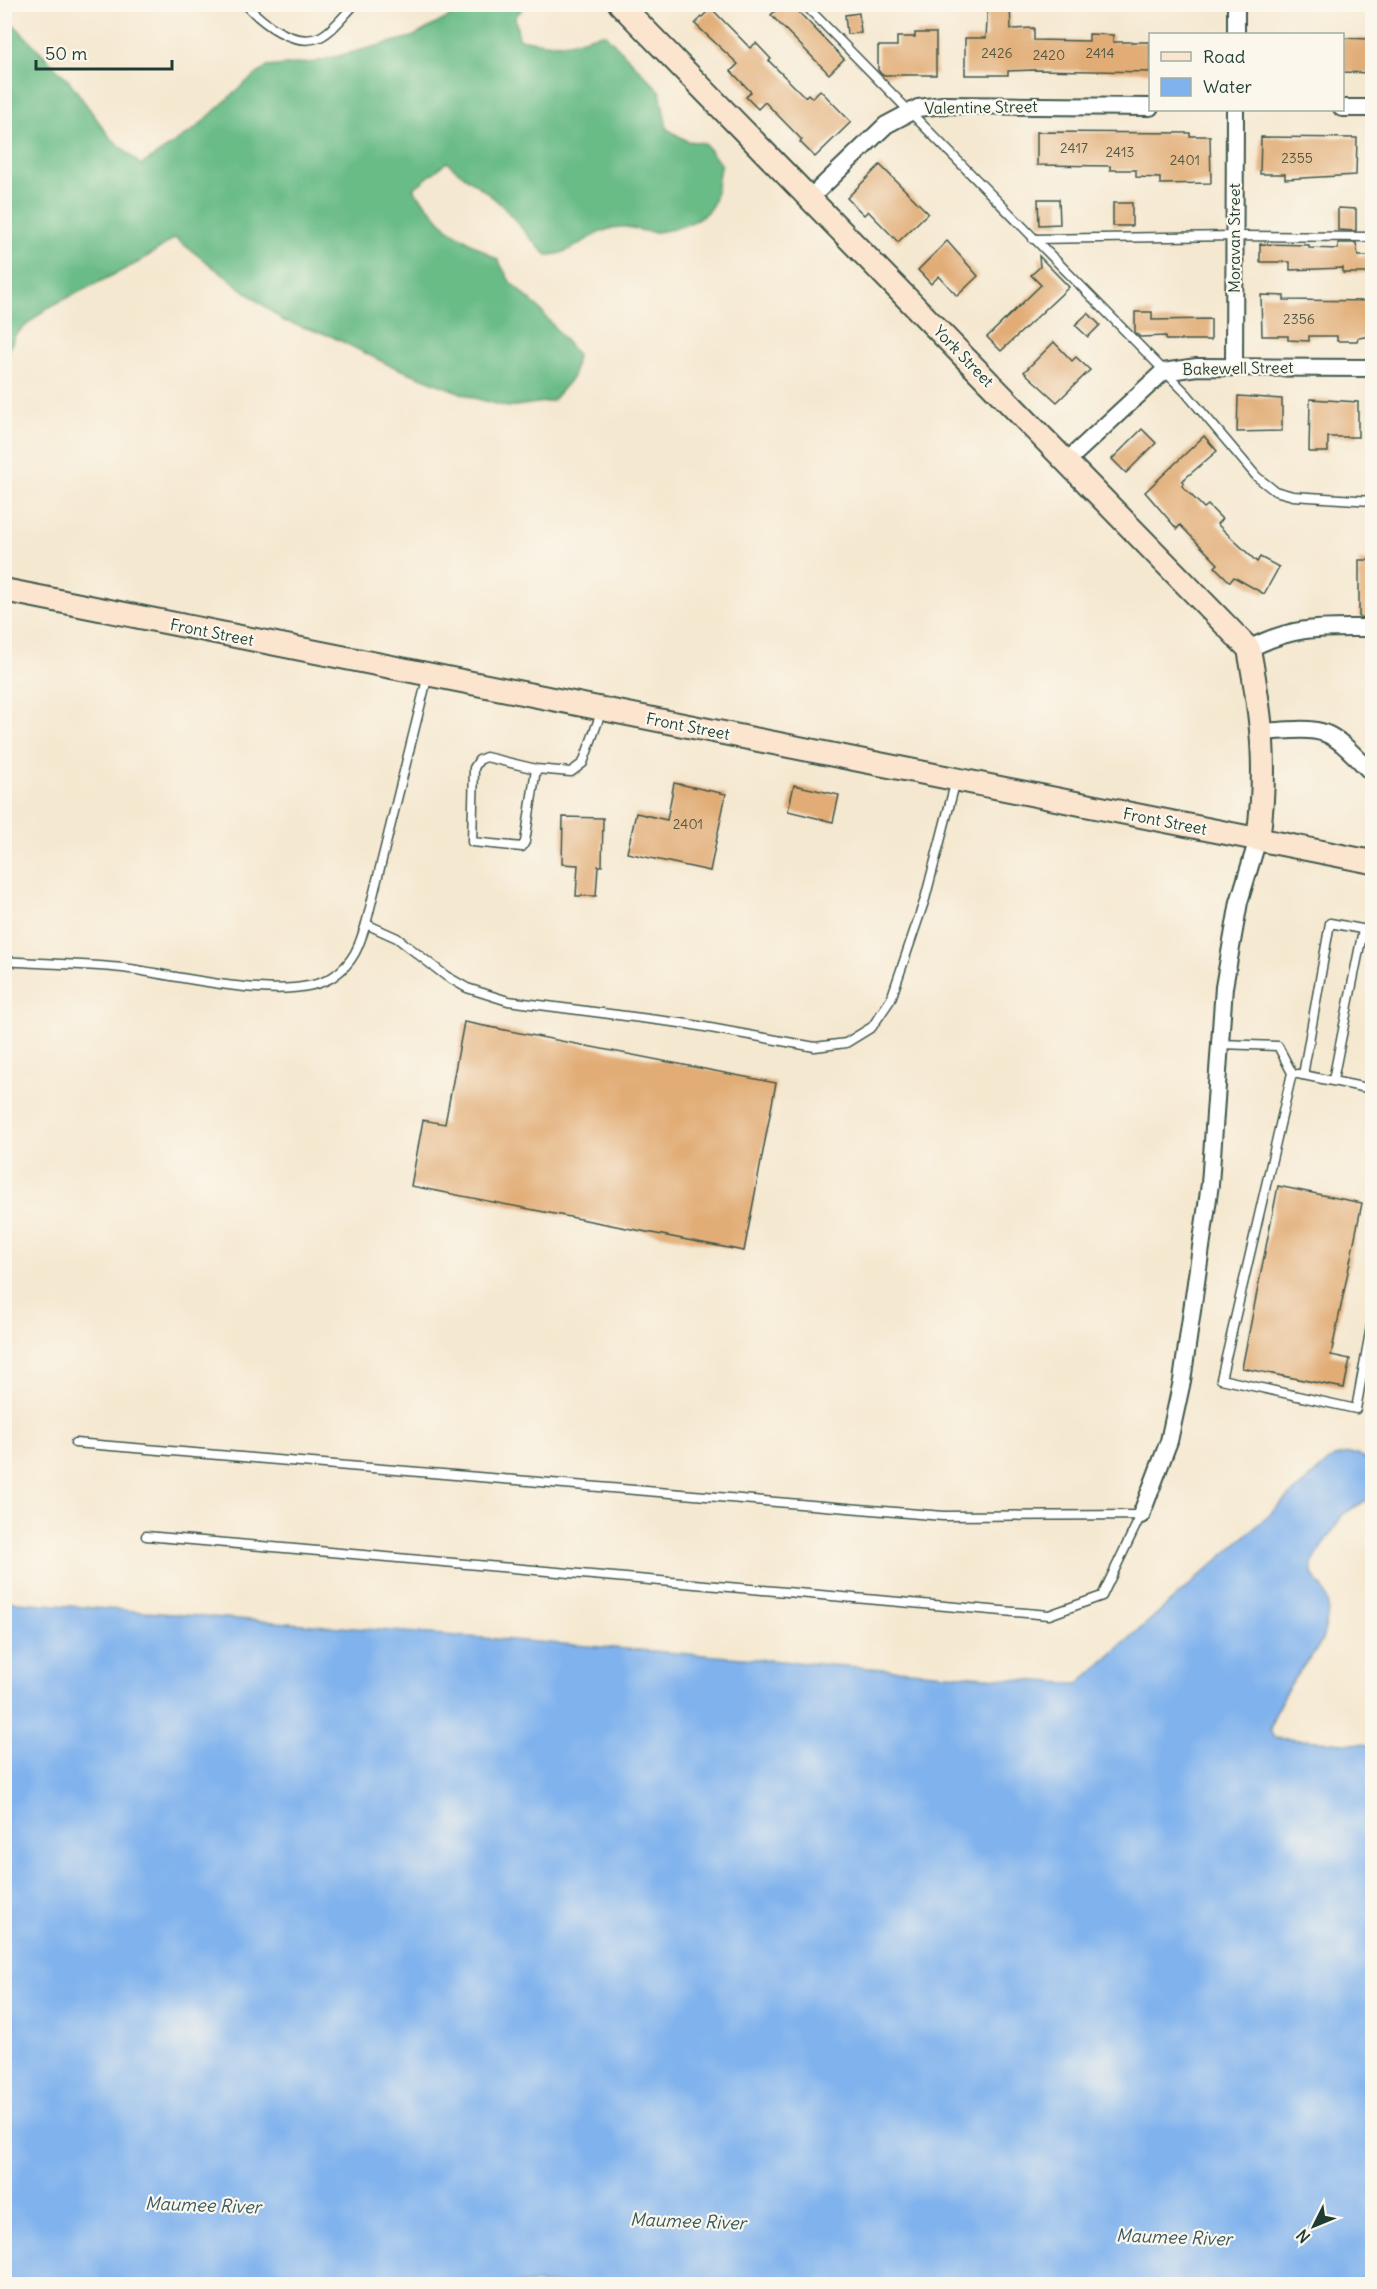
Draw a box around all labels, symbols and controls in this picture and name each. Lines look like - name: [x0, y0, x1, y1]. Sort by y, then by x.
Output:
- scale bar: [36, 33, 172, 71]
- legend: [1149, 33, 1344, 111]
- text: 50 m: [45, 42, 87, 65]
- house number: 2426: [981, 44, 1013, 62]
- house number: 2414: [1085, 44, 1115, 62]
- text: Road: [1203, 45, 1246, 68]
- house number: 2420: [1033, 46, 1065, 64]
- text: Water: [1203, 75, 1253, 98]
- street label: Valentine Street: [924, 96, 1038, 118]
- house number: 2417: [1060, 139, 1088, 157]
- house number: 2413: [1106, 143, 1134, 161]
- house number: 2355: [1281, 149, 1313, 167]
- house number: 2401: [1170, 151, 1200, 169]
- street label: Moravan Street: [1224, 182, 1244, 293]
- house number: 2356: [1283, 310, 1315, 328]
- street label: York Street: [930, 321, 999, 391]
- street label: Bakewell Street: [1182, 357, 1294, 379]
- street label: Front Street: [168, 614, 256, 650]
- street label: Front Street: [644, 708, 732, 744]
- street label: Front Street: [1121, 803, 1209, 839]
- house number: 2401: [673, 815, 703, 833]
- water label: Maumee River: [145, 2191, 264, 2219]
- north arrow: [1284, 2196, 1344, 2256]
- water label: Maumee River: [630, 2207, 749, 2235]
- water label: Maumee River: [1116, 2223, 1235, 2251]
- text: N: [1292, 2225, 1314, 2247]

